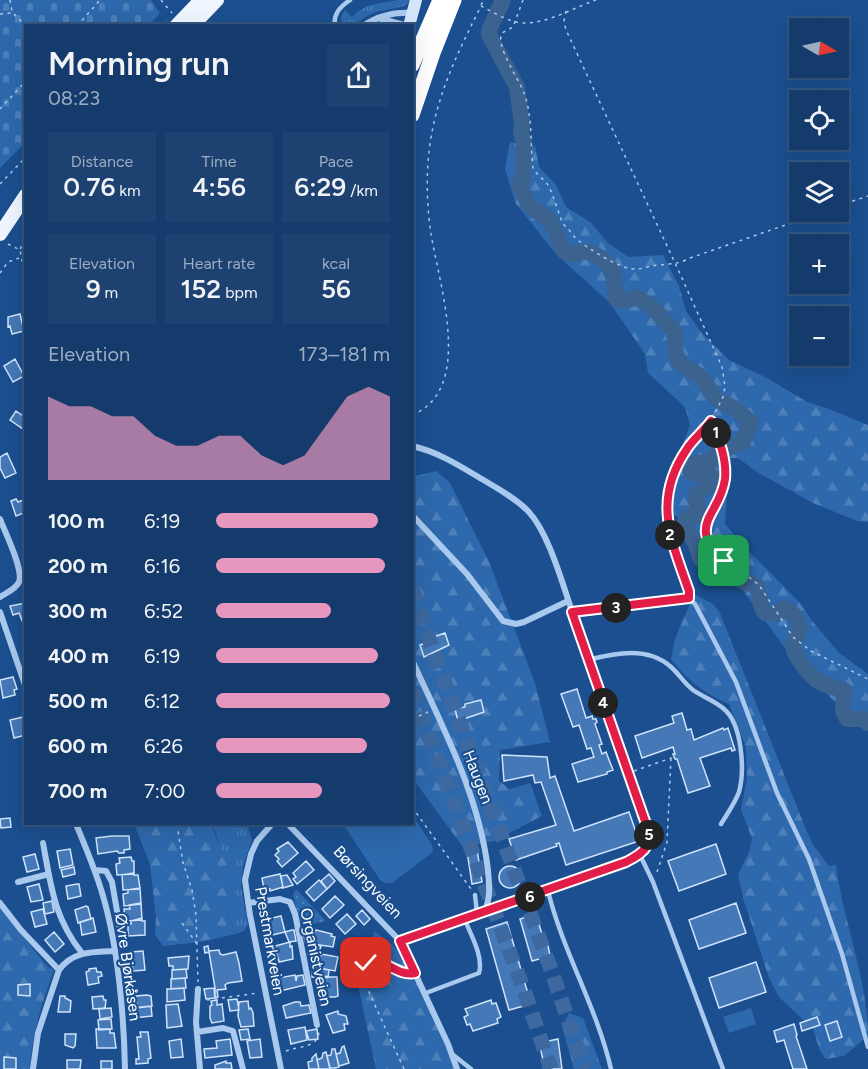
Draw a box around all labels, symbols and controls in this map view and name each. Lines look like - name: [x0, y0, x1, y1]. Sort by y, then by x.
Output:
- north arrow: [789, 18, 849, 78]
- map controls: [789, 18, 849, 366]
- text: Morning run: [48, 44, 230, 83]
- button: share: [327, 44, 390, 107]
- text: 08:23: [48, 86, 100, 110]
- button: locate: [789, 90, 849, 150]
- text: Distance: [71, 152, 133, 171]
- text: Time: [202, 152, 236, 171]
- text: Pace: [319, 152, 353, 171]
- button: layers: [789, 162, 849, 222]
- text: 0.76: [63, 171, 115, 203]
- text: 4:56: [192, 171, 246, 203]
- text: 6:29: [294, 171, 346, 203]
- text: km: [115, 181, 141, 200]
- text: /km: [346, 181, 378, 200]
- button: +: [789, 234, 849, 294]
- text: Elevation: [69, 254, 135, 273]
- text: Heart rate: [183, 254, 255, 273]
- text: kcal: [322, 254, 350, 273]
- text: 9: [86, 273, 101, 305]
- text: 152: [180, 273, 221, 305]
- text: 56: [321, 273, 351, 305]
- text: m: [101, 283, 118, 302]
- text: bpm: [221, 283, 258, 302]
- button: −: [789, 306, 849, 366]
- text: Elevation: [48, 342, 130, 366]
- text: 173–181 m: [298, 342, 390, 366]
- pin: 1: [701, 418, 731, 448]
- text: 1: [713, 423, 719, 442]
- text: 100 m: [48, 509, 105, 533]
- text: 6:19: [144, 509, 180, 533]
- pin: 2: [655, 520, 685, 550]
- text: 2: [665, 525, 675, 544]
- pin: [698, 535, 749, 586]
- icon: arrive: [707, 544, 740, 577]
- text: 200 m: [48, 554, 108, 578]
- text: 6:16: [144, 554, 180, 578]
- pin: 3: [601, 593, 631, 623]
- text: 3: [612, 598, 620, 617]
- text: 300 m: [48, 599, 107, 623]
- text: 6:52: [144, 599, 183, 623]
- text: 400 m: [48, 644, 109, 668]
- text: 6:19: [144, 644, 180, 668]
- pin: 4: [588, 688, 618, 718]
- text: 500 m: [48, 689, 108, 713]
- text: 6:12: [144, 689, 180, 713]
- text: 4: [598, 693, 608, 712]
- text: 600 m: [48, 734, 108, 758]
- text: 6:26: [144, 734, 183, 758]
- street label: Haugen: [459, 747, 497, 807]
- text: 700 m: [48, 779, 107, 803]
- text: 7:00: [144, 779, 185, 803]
- pin: 5: [634, 820, 664, 850]
- text: 5: [644, 825, 654, 844]
- street label: Børsingveien: [330, 842, 406, 922]
- pin: 6: [515, 882, 545, 912]
- street label: Prestmarkveien: [251, 885, 289, 997]
- text: 6: [525, 887, 535, 906]
- street label: Organistveien: [296, 906, 336, 1008]
- street label: Øvre Bjørkåsen: [111, 912, 145, 1022]
- pin: [340, 937, 391, 988]
- icon: check: [349, 946, 382, 979]

